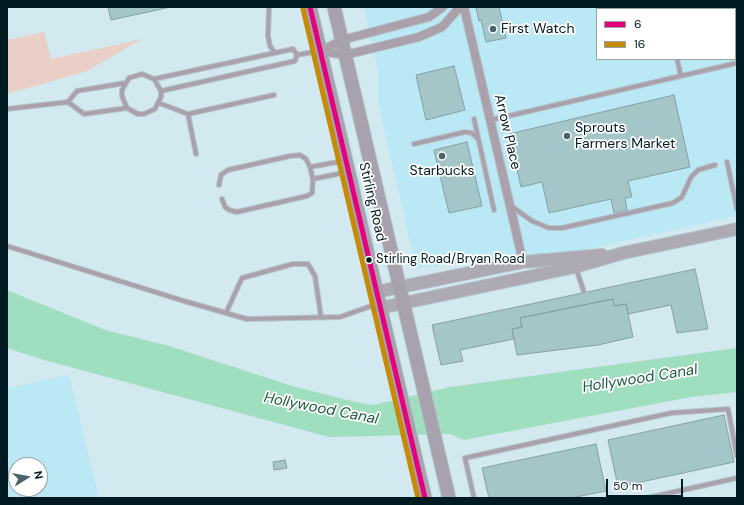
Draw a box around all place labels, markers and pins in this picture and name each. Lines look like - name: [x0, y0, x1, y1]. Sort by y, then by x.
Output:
- place label: First Watch: [501, 21, 575, 37]
- marker: First Watch: [488, 24, 498, 34]
- place label: Sprouts Farmers Market: [575, 120, 675, 152]
- marker: Sprouts Farmers Market: [562, 131, 572, 141]
- marker: Starbucks: [437, 151, 447, 161]
- place label: Starbucks: [410, 163, 474, 179]
- place label: Stirling Road/Bryan Road: [376, 252, 525, 268]
- marker: Stirling Road/Bryan Road: [364, 255, 374, 265]

